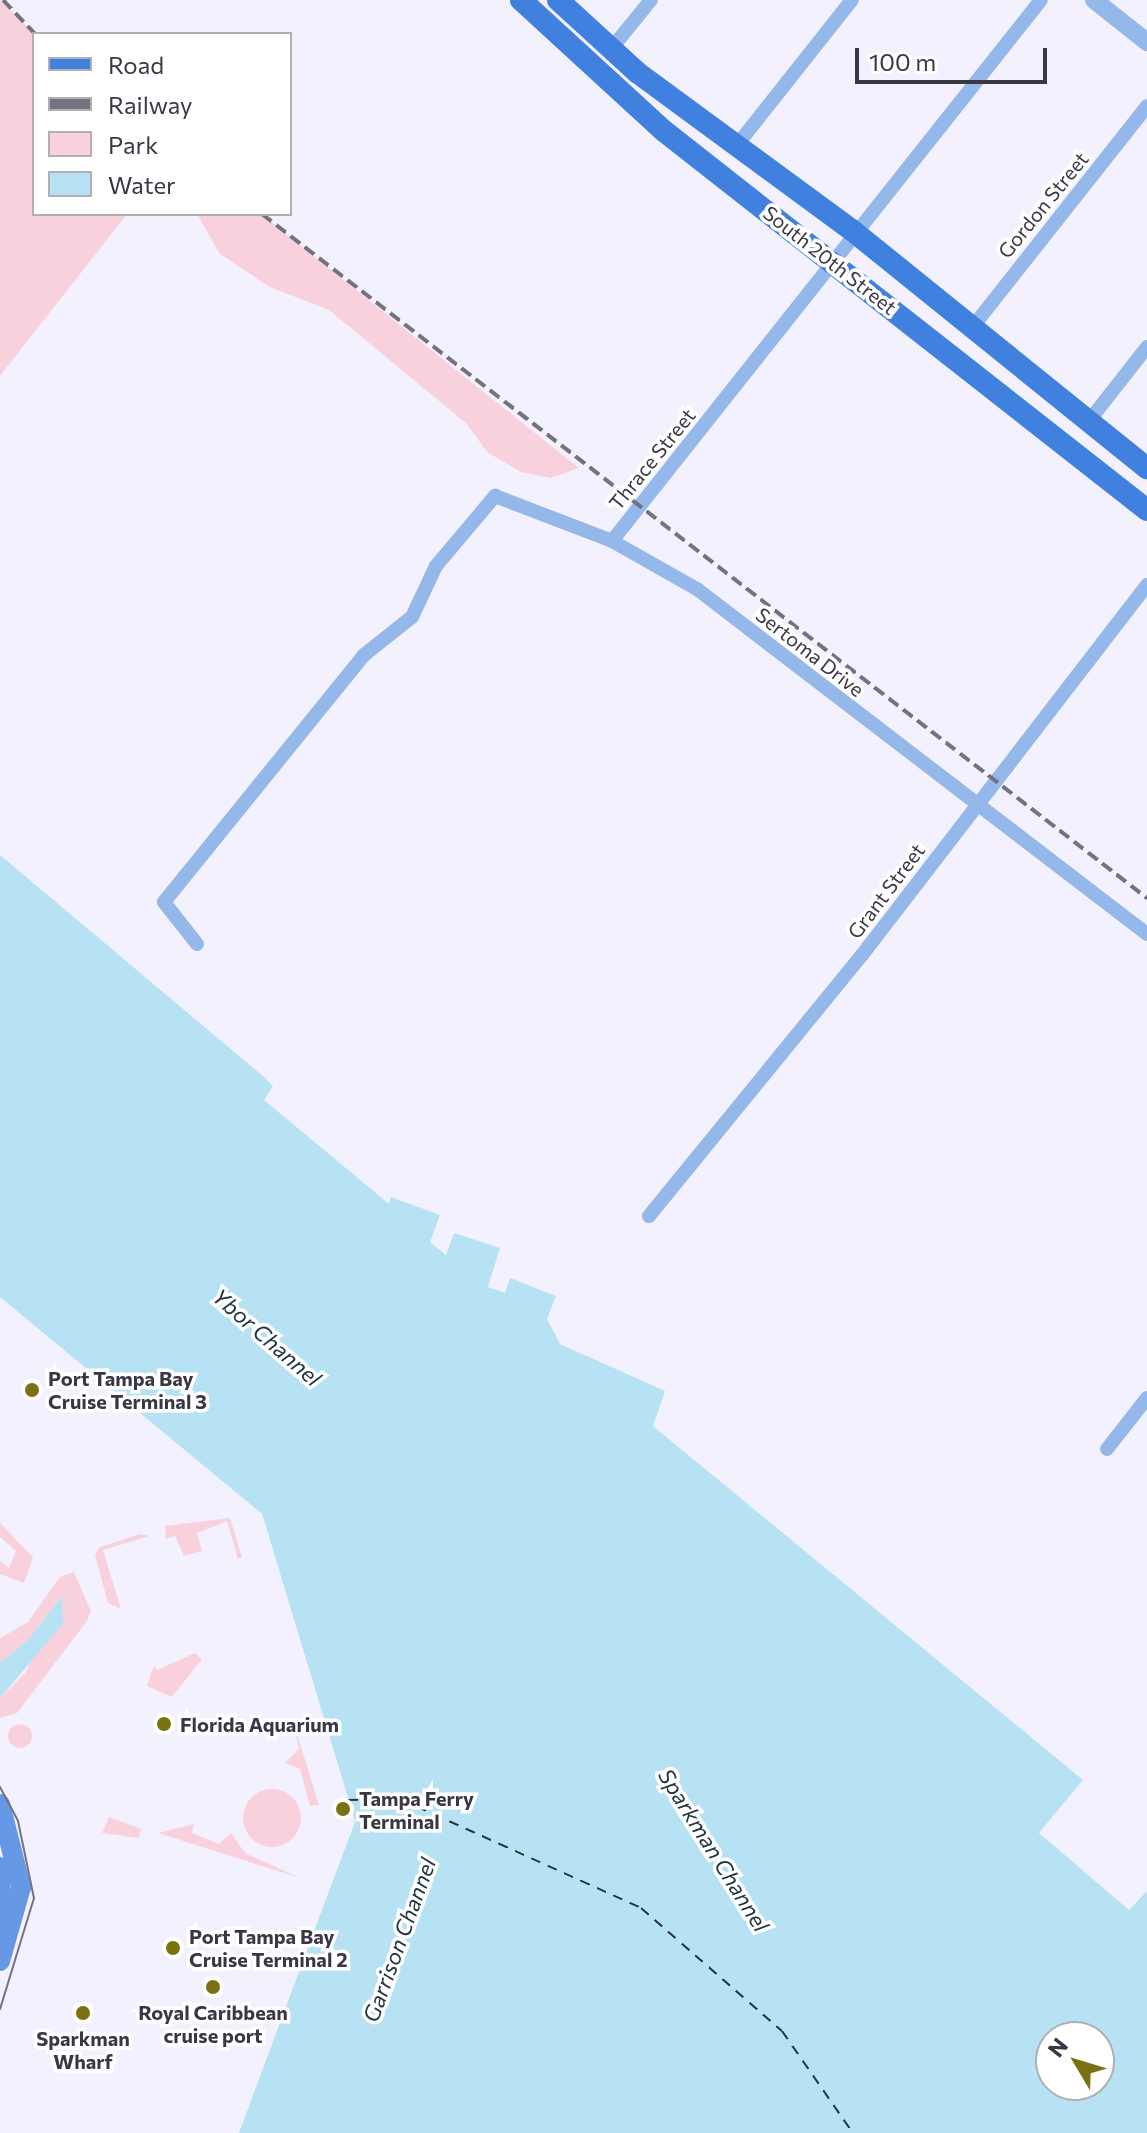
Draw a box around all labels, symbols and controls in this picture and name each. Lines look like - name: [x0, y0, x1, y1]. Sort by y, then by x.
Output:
- legend: [32, 32, 292, 216]
- scale bar: [859, 32, 1051, 82]
- text: 100 m: [869, 47, 936, 76]
- text: Road: [108, 50, 164, 79]
- text: Railway: [108, 90, 193, 119]
- text: Park: [108, 130, 158, 159]
- street label: Gordon Street: [993, 147, 1093, 263]
- text: Water: [108, 170, 176, 199]
- street label: South 20th Street: [759, 201, 901, 319]
- street label: Thrace Street: [604, 404, 700, 514]
- street label: Sertoma Drive: [751, 602, 869, 702]
- street label: Grant Street: [842, 839, 930, 943]
- water label: Ybor Channel: [207, 1283, 327, 1391]
- place label: Port Tampa Bay Cruise Terminal 3: [48, 1366, 207, 1413]
- marker: Port Tampa Bay Cruise Terminal 3: [23, 1381, 41, 1399]
- place label: Florida Aquarium: [180, 1712, 339, 1736]
- marker: Florida Aquarium: [155, 1715, 173, 1733]
- water label: Sparkman Channel: [653, 1764, 775, 1936]
- place label: Tampa Ferry Terminal: [359, 1786, 474, 1833]
- marker: Tampa Ferry Terminal: [334, 1800, 352, 1818]
- water label: Garrison Channel: [357, 1854, 441, 2026]
- place label: Port Tampa Bay Cruise Terminal 2: [189, 1924, 348, 1971]
- marker: Port Tampa Bay Cruise Terminal 2: [164, 1939, 182, 1957]
- marker: Royal Caribbean cruise port: [204, 1978, 222, 1996]
- place label: Royal Caribbean cruise port: [138, 2000, 288, 2047]
- marker: Sparkman Wharf: [74, 2004, 92, 2022]
- north arrow: [1035, 2021, 1115, 2101]
- place label: Sparkman Wharf: [36, 2026, 130, 2073]
- text: N: [1042, 2032, 1073, 2062]

